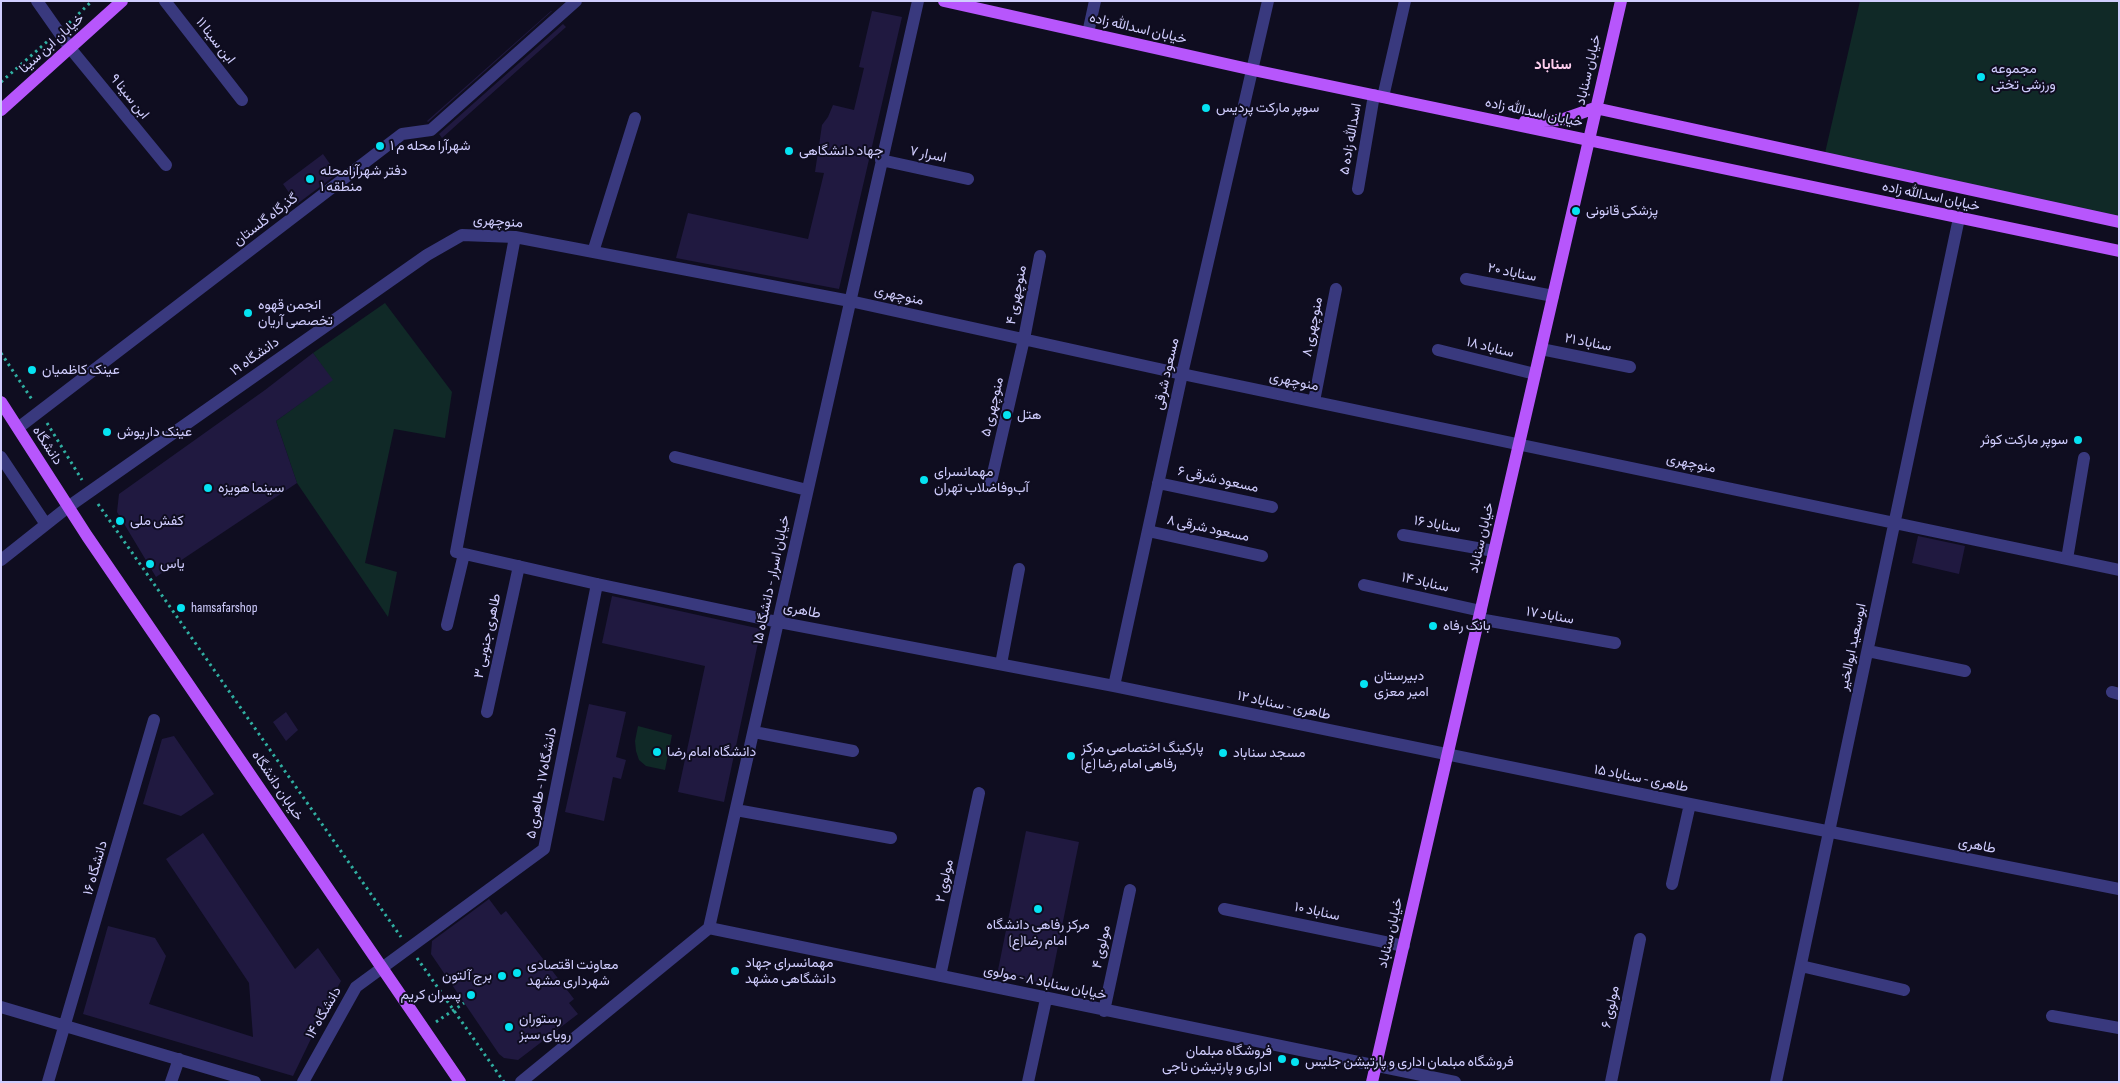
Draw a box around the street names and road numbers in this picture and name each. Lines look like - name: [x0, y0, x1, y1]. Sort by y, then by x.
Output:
- street label: خیابان ابن سینا: [16, 10, 88, 78]
- street label: خیابان اسدالله زاده: [1088, 10, 1188, 48]
- street label: ابن سینا ۱۱: [192, 14, 238, 68]
- street label: خیابان سناباد: [1573, 33, 1605, 107]
- street label: ابن سینا ۹: [106, 71, 152, 123]
- street label: خیابان اسدالله زاده: [1484, 94, 1584, 132]
- street label: اسدالله زاده ۵: [1336, 102, 1366, 176]
- street label: اسرار ۷: [908, 143, 948, 167]
- street label: خیابان اسدالله زاده: [1881, 178, 1981, 216]
- street label: گذرگاه گلستان: [230, 190, 302, 250]
- street label: منوچهری: [472, 212, 524, 232]
- street label: سناباد ۲۰: [1486, 260, 1538, 286]
- street label: منوچهری ۴: [1003, 264, 1031, 326]
- street label: منوچهری: [873, 282, 925, 310]
- street label: منوچهری ۸: [1299, 296, 1327, 358]
- street label: سناباد ۲۱: [1563, 330, 1613, 356]
- street label: دانشگاه ۱۹: [227, 334, 283, 380]
- street label: سناباد ۱۸: [1464, 334, 1516, 362]
- street label: مسعود شرقی: [1151, 336, 1183, 412]
- street label: منوچهری: [1268, 369, 1320, 395]
- street label: منوچهری ۵: [978, 376, 1008, 438]
- street label: دانشگاه: [28, 423, 66, 469]
- street label: منوچهری: [1665, 451, 1717, 477]
- street label: مسعود شرقی ۶: [1176, 463, 1260, 497]
- street label: خیابان سناباد: [1466, 501, 1498, 575]
- street label: مسعود شرقی ۸: [1165, 512, 1251, 546]
- street label: سناباد ۱۶: [1412, 513, 1462, 537]
- street label: خیابان اسرار - دانشگاه ۱۵: [750, 514, 794, 646]
- street label: سناباد ۱۴: [1400, 569, 1450, 597]
- street label: طاهری جنوبی ۳: [471, 592, 505, 680]
- street label: طاهری: [782, 599, 822, 623]
- street label: ابوسعید ابوالخیر: [1836, 602, 1870, 692]
- street label: سناباد ۱۷: [1525, 604, 1575, 628]
- street label: طاهری - سناباد ۱۲: [1236, 688, 1332, 724]
- street label: دانشگاه۱۷ - طاهری ۵: [523, 726, 561, 840]
- street label: خیابان دانشگاه: [247, 748, 307, 824]
- street label: طاهری - سناباد ۱۵: [1592, 762, 1690, 796]
- street label: طاهری: [1957, 834, 1997, 858]
- street label: دانشگاه ۱۶: [80, 839, 112, 897]
- street label: مولوی ۲: [932, 858, 958, 904]
- street label: خیابان سناباد: [1375, 896, 1407, 970]
- street label: سناباد ۱۰: [1293, 899, 1341, 925]
- street label: مولوی ۴: [1089, 924, 1115, 970]
- street label: خیابان سناباد ۸ - مولوی: [982, 962, 1108, 1004]
- street label: دانشگاه ۱۴: [302, 984, 346, 1042]
- street label: مولوی ۶: [1598, 984, 1624, 1030]

